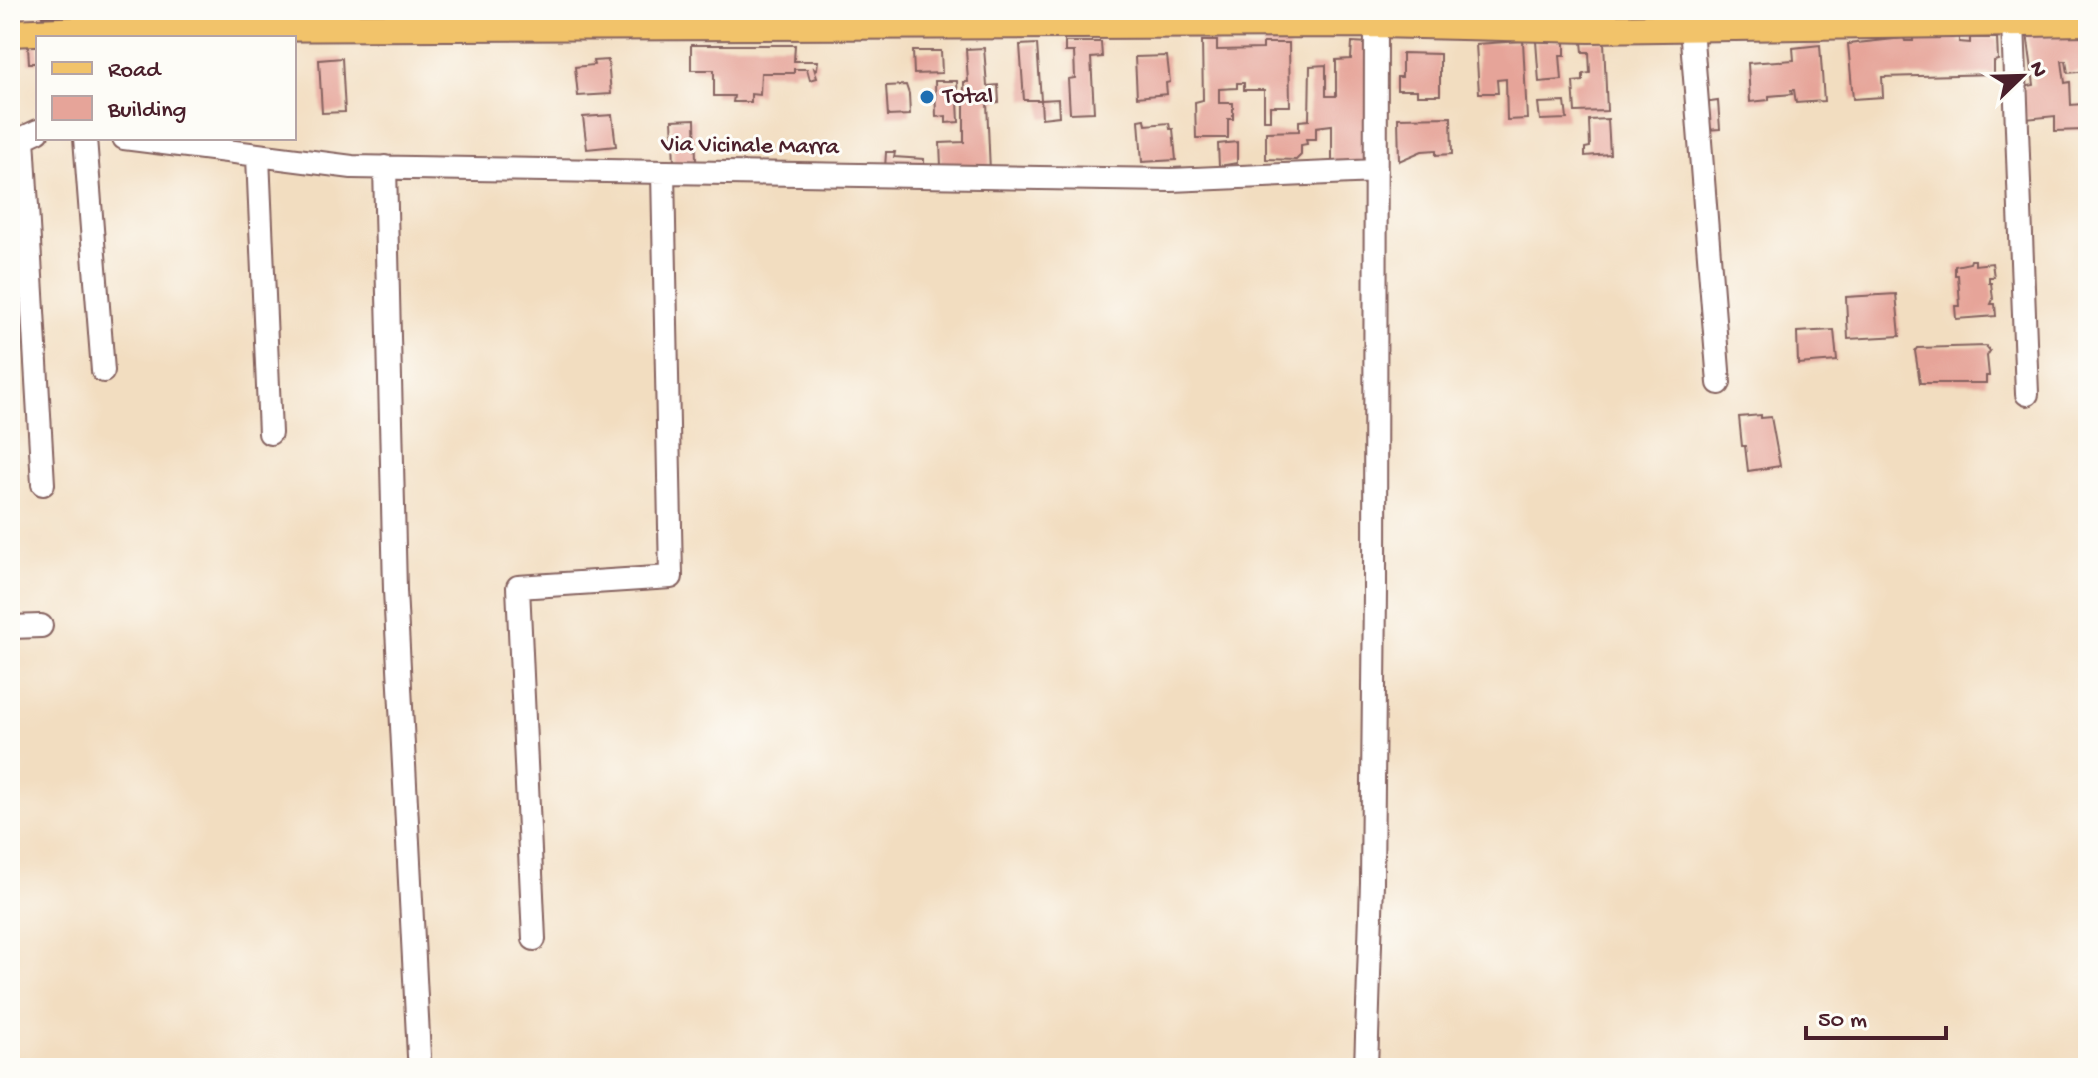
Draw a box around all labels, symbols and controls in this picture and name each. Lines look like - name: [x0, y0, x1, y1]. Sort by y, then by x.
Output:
- legend: [36, 36, 296, 140]
- north arrow: [1982, 36, 2062, 116]
- text: Road: [108, 57, 162, 86]
- text: N: [2022, 58, 2052, 81]
- place label: Total: [941, 83, 993, 112]
- marker: Total: [918, 88, 936, 106]
- text: Building: [107, 97, 186, 126]
- street label: Via Vicinale Marra: [660, 131, 840, 163]
- scale bar: [1806, 990, 1946, 1040]
- text: 50 m: [1818, 1007, 1867, 1036]

